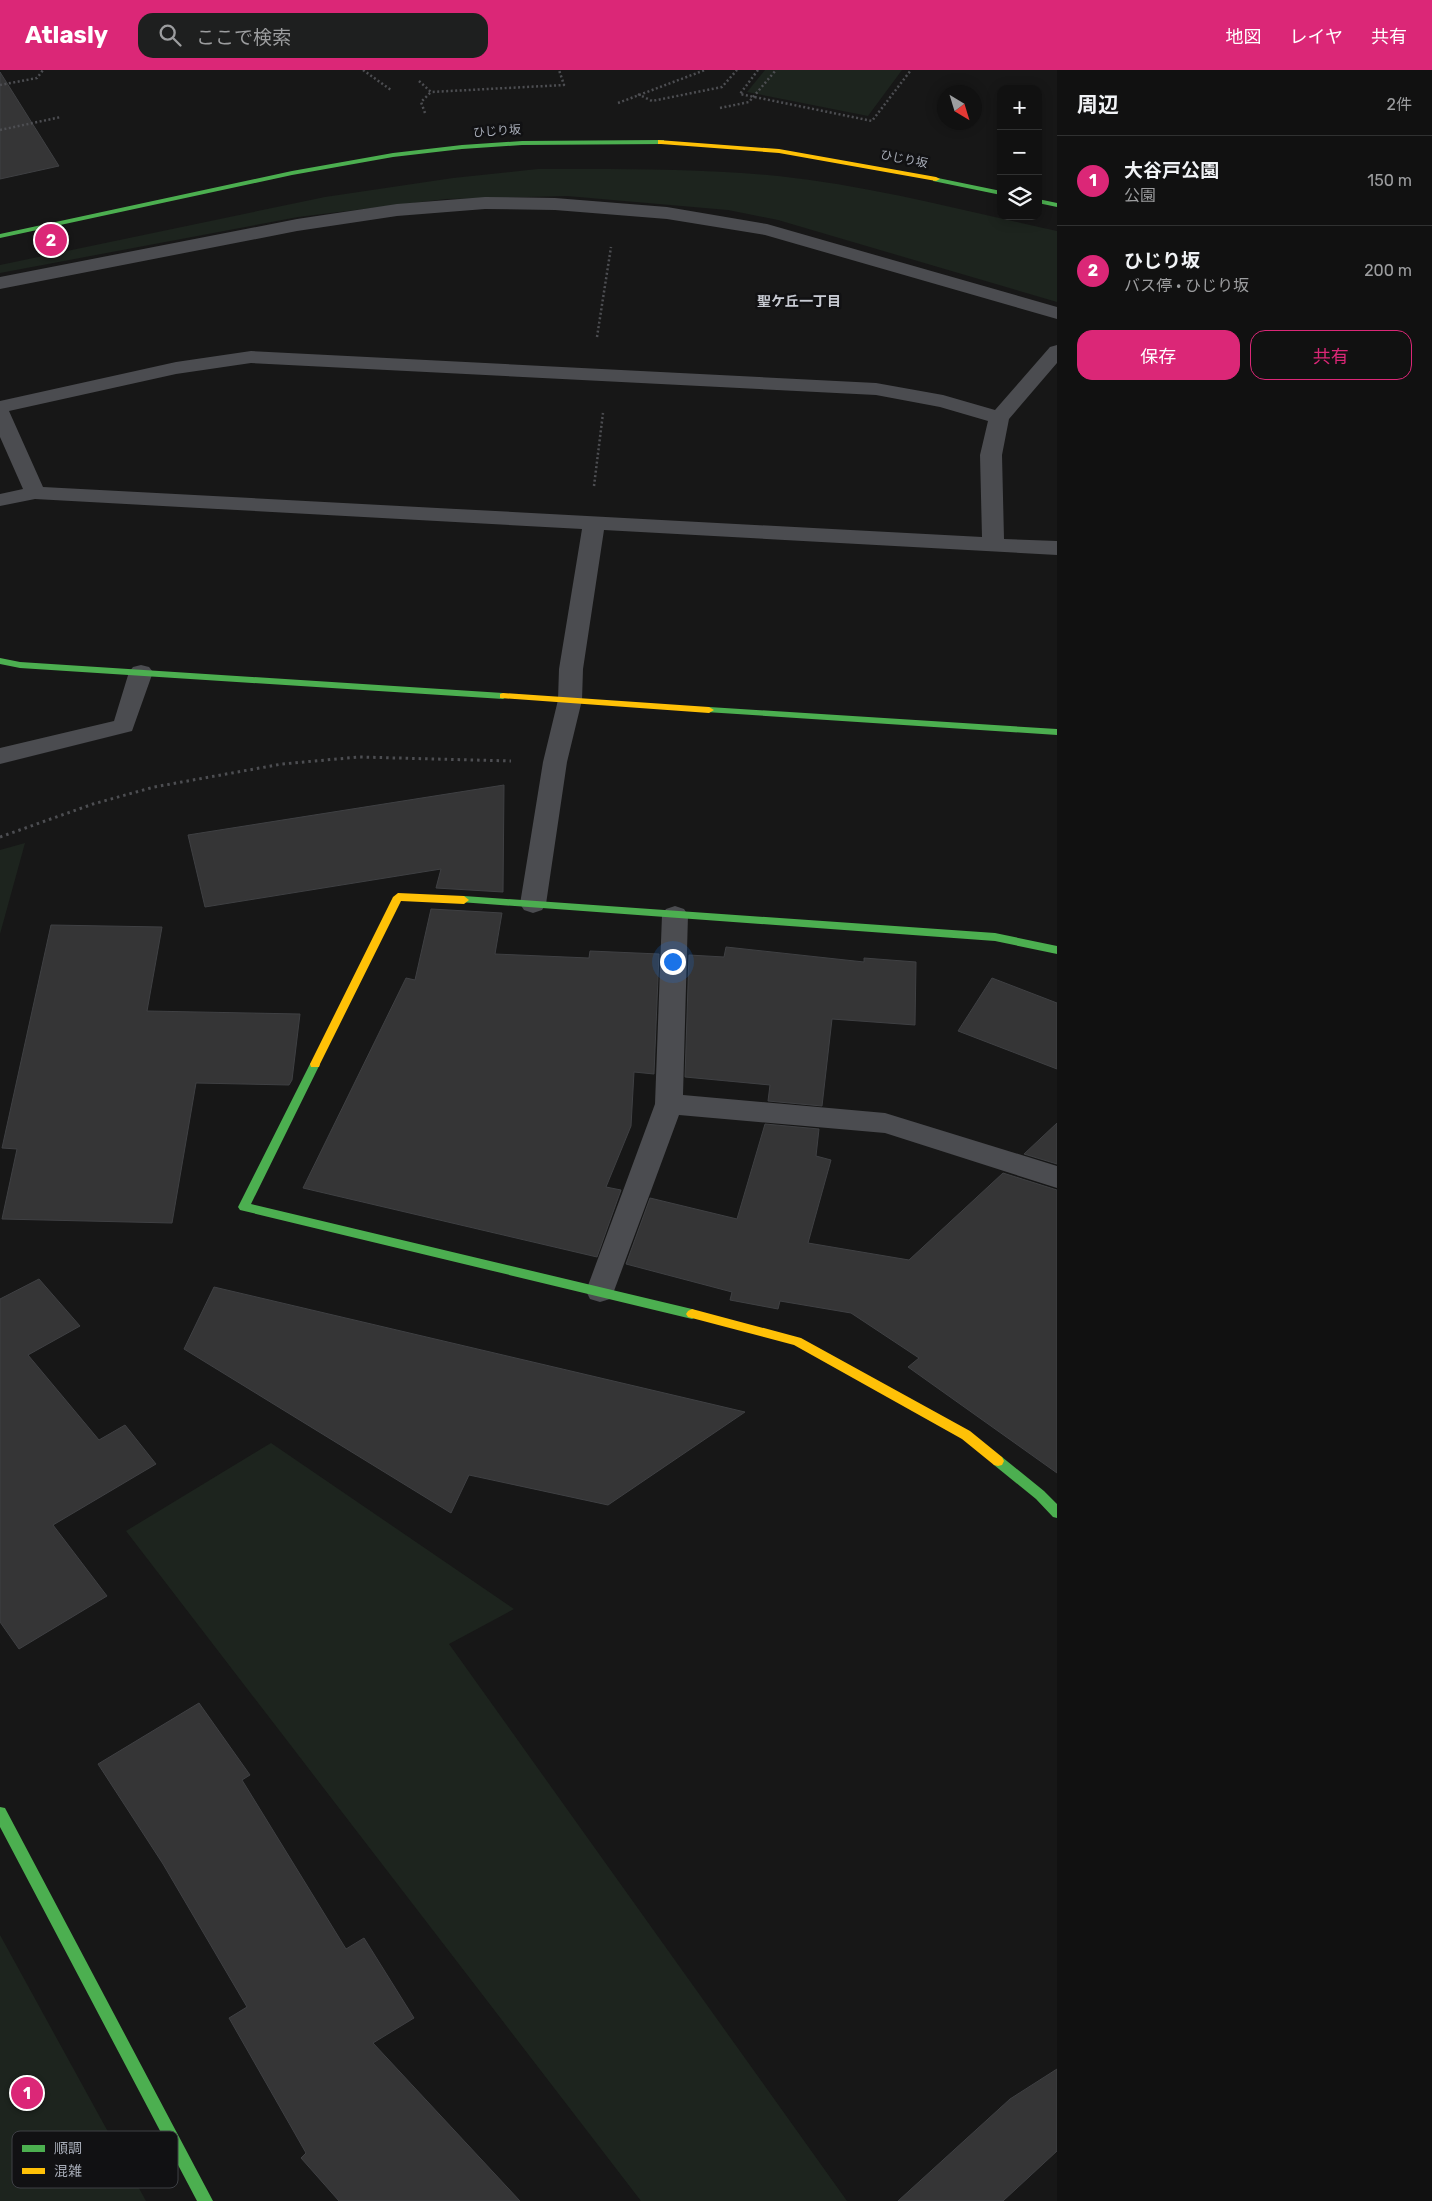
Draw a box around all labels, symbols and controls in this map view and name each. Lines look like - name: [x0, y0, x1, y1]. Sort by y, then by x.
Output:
- search box: [138, 13, 488, 58]
- text: Atlasly: [25, 21, 108, 49]
- icon: search: [156, 21, 184, 49]
- text: ここで検索: [196, 26, 291, 49]
- text: 地図: [1226, 26, 1262, 48]
- text: レイヤ: [1290, 26, 1343, 48]
- text: 共有: [1371, 26, 1407, 48]
- north arrow: [937, 85, 982, 130]
- map controls: [997, 85, 1042, 220]
- button: +: [997, 85, 1042, 130]
- text: 周辺: [1077, 92, 1119, 117]
- text: 2件: [1387, 95, 1412, 114]
- street label: ひじり坂: [473, 122, 521, 140]
- button: −: [997, 130, 1042, 175]
- street label: ひじり坂: [879, 148, 929, 170]
- text: 大谷戸公園: [1124, 159, 1219, 182]
- text: 1: [1089, 171, 1097, 190]
- text: 150 m: [1367, 171, 1412, 190]
- button: layers: [997, 175, 1042, 220]
- text: 公園: [1124, 186, 1156, 205]
- pin: 2: [35, 221, 67, 259]
- text: ひじり坂: [1124, 249, 1200, 272]
- text: 2: [1088, 261, 1098, 280]
- text: 200 m: [1364, 261, 1412, 280]
- text: バス停 · ひじり坂: [1124, 276, 1249, 295]
- district label: 聖ケ丘一丁目: [757, 293, 841, 310]
- button: 保存: [1077, 330, 1240, 380]
- button: 共有: [1250, 330, 1412, 380]
- your location: [660, 949, 686, 975]
- pin: 1: [11, 2074, 43, 2112]
- legend: [12, 2131, 178, 2188]
- text: 順調: [54, 2140, 82, 2157]
- text: 混雑: [54, 2163, 82, 2180]

